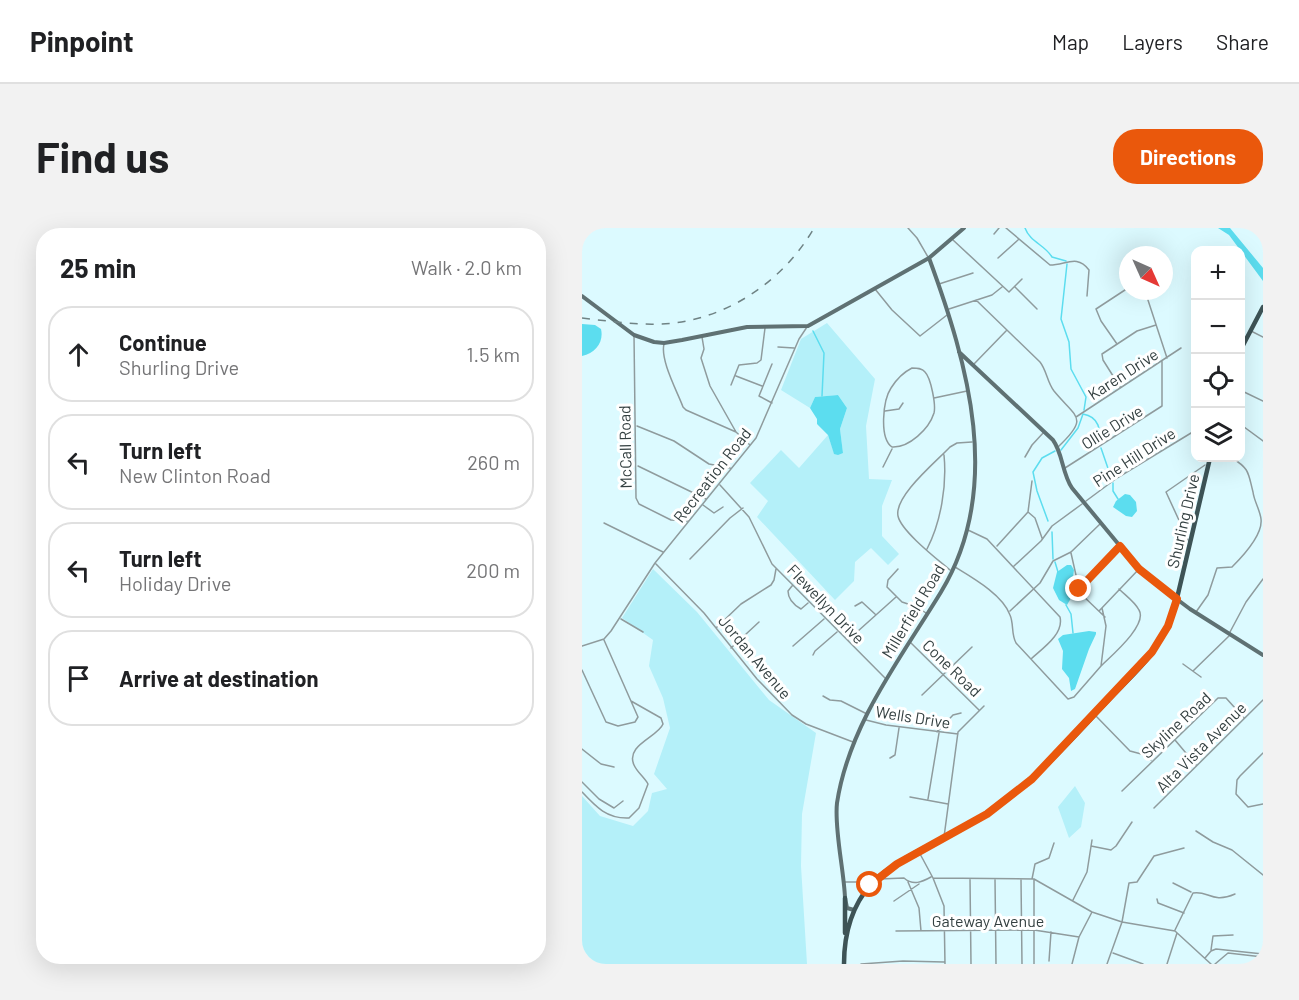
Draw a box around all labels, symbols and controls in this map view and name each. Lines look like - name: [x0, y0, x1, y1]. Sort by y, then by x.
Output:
- text: Pinpoint: [30, 24, 134, 58]
- text: Map: [1052, 29, 1089, 54]
- text: Layers: [1122, 29, 1183, 54]
- text: Share: [1216, 29, 1269, 54]
- button: Directions: [1113, 129, 1263, 184]
- text: Find us: [36, 131, 169, 181]
- north arrow: [1119, 246, 1173, 300]
- map controls: [1191, 246, 1245, 462]
- button: +: [1191, 246, 1245, 300]
- text: 25 min: [60, 252, 136, 283]
- text: Walk · 2.0 km: [411, 255, 522, 279]
- button: −: [1191, 300, 1245, 354]
- text: Continue: [119, 329, 207, 355]
- icon: ahead: [62, 338, 95, 371]
- text: 1.5 km: [467, 342, 520, 366]
- street label: Karen Drive: [1084, 344, 1161, 403]
- button: locate: [1191, 354, 1245, 408]
- text: Shurling Drive: [119, 355, 239, 379]
- street label: Ollie Drive: [1078, 400, 1146, 453]
- street label: McCall Road: [614, 405, 635, 489]
- button: layers: [1191, 408, 1245, 462]
- street label: Pine Hill Drive: [1089, 423, 1179, 490]
- street label: Recreation Road: [669, 424, 754, 526]
- text: Turn left: [119, 437, 202, 463]
- icon: left: [62, 446, 95, 479]
- text: 260 m: [467, 450, 520, 474]
- text: New Clinton Road: [119, 463, 271, 487]
- street label: Shurling Drive: [1162, 472, 1203, 570]
- text: Turn left: [119, 545, 202, 571]
- icon: left: [62, 554, 95, 587]
- text: 200 m: [466, 558, 520, 582]
- street label: Flewellyn Drive: [784, 560, 869, 647]
- street label: Millerfield Road: [877, 560, 948, 661]
- text: Holiday Drive: [119, 571, 231, 595]
- route end: [1065, 575, 1091, 601]
- street label: Jordan Avenue: [715, 611, 796, 702]
- street label: Cone Road: [919, 635, 986, 700]
- icon: arrive: [62, 662, 95, 695]
- text: Arrive at destination: [119, 665, 318, 691]
- street label: Skyline Road: [1137, 688, 1214, 762]
- street label: Alta Vista Avenue: [1152, 698, 1250, 796]
- street label: Wells Drive: [874, 701, 952, 732]
- route start: [856, 871, 882, 897]
- street label: Gateway Avenue: [932, 911, 1044, 930]

